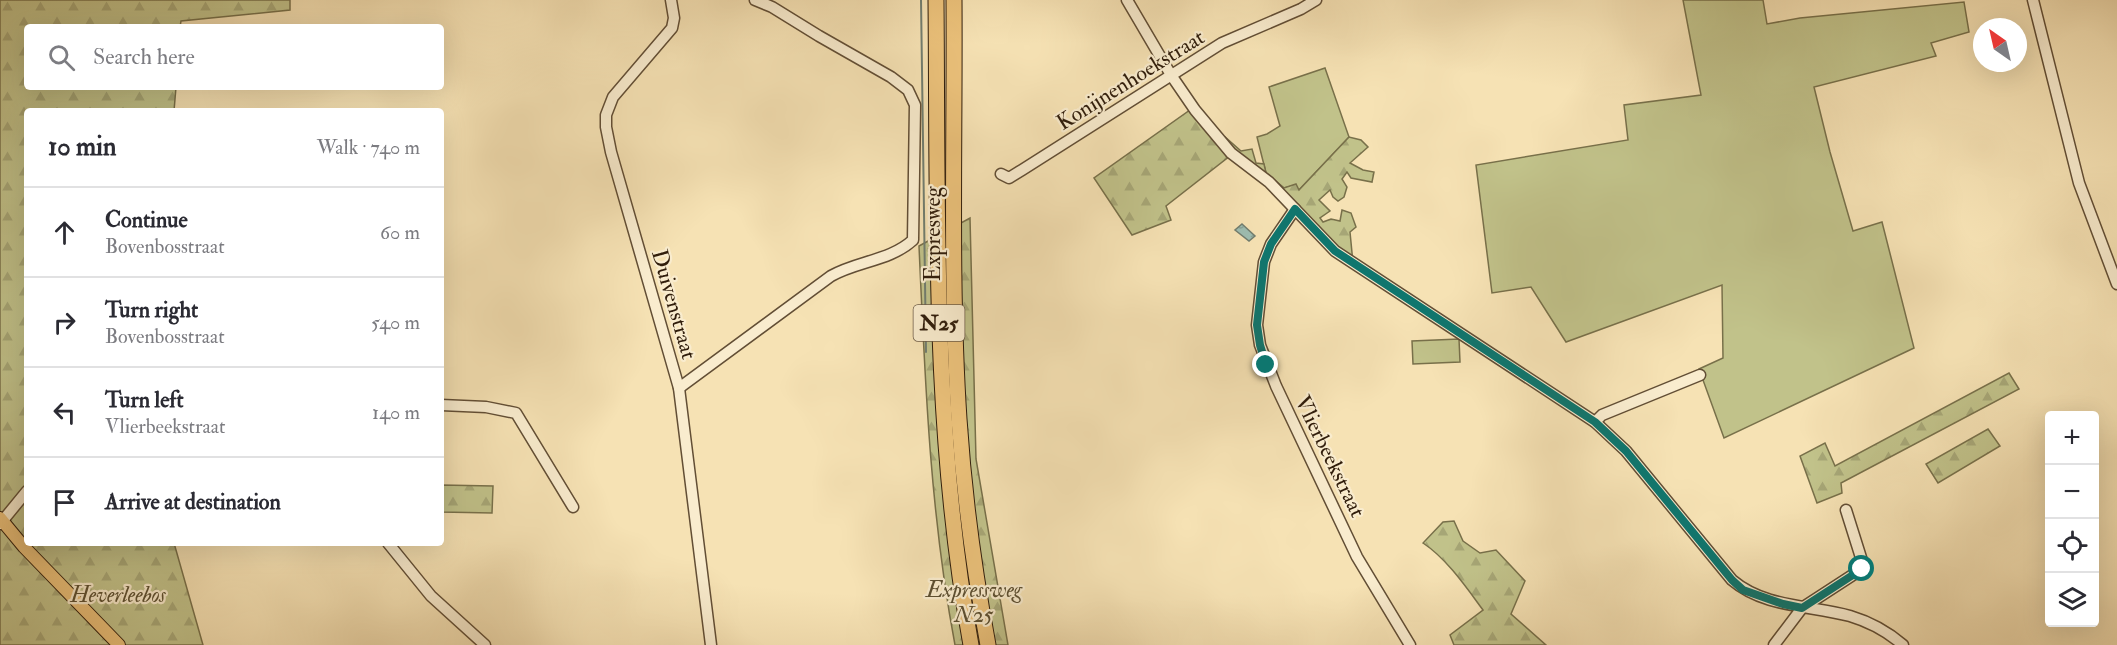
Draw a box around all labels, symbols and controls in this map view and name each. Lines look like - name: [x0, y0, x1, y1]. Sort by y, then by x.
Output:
- north arrow: [1973, 18, 2027, 72]
- street label: Konijnenhoekstraat: [1051, 23, 1210, 137]
- search box: [24, 24, 444, 90]
- icon: search: [45, 41, 78, 74]
- text: Search here: [93, 43, 195, 71]
- text: 10 min: [48, 131, 116, 163]
- text: Walk · 740 m: [317, 135, 420, 160]
- street label: Expresweg: [919, 185, 948, 281]
- text: Continue: [105, 206, 188, 234]
- icon: ahead: [48, 216, 81, 249]
- text: 60 m: [380, 220, 420, 245]
- text: Bovenbosstraat: [105, 234, 225, 259]
- street label: Duivenstraat: [645, 246, 703, 362]
- text: Turn right: [105, 296, 198, 324]
- road number: N25: [914, 305, 964, 341]
- icon: right: [48, 306, 81, 339]
- text: 540 m: [371, 310, 420, 335]
- text: Bovenbosstraat: [105, 324, 225, 349]
- route end: [1252, 351, 1278, 377]
- text: Turn left: [105, 386, 184, 414]
- street label: Vlierbeekstraat: [1288, 391, 1372, 522]
- icon: left: [48, 396, 81, 429]
- text: 140 m: [372, 400, 420, 425]
- map controls: [2045, 411, 2099, 627]
- button: +: [2045, 411, 2099, 465]
- text: Vlierbeekstraat: [105, 414, 225, 439]
- button: −: [2045, 465, 2099, 519]
- icon: arrive: [48, 486, 81, 519]
- text: Arrive at destination: [105, 488, 281, 516]
- button: locate: [2045, 519, 2099, 573]
- route start: [1848, 555, 1874, 581]
- button: layers: [2045, 573, 2099, 627]
- park label: Expressweg N25: [924, 576, 1023, 629]
- park label: Heverleebos: [69, 581, 167, 609]

